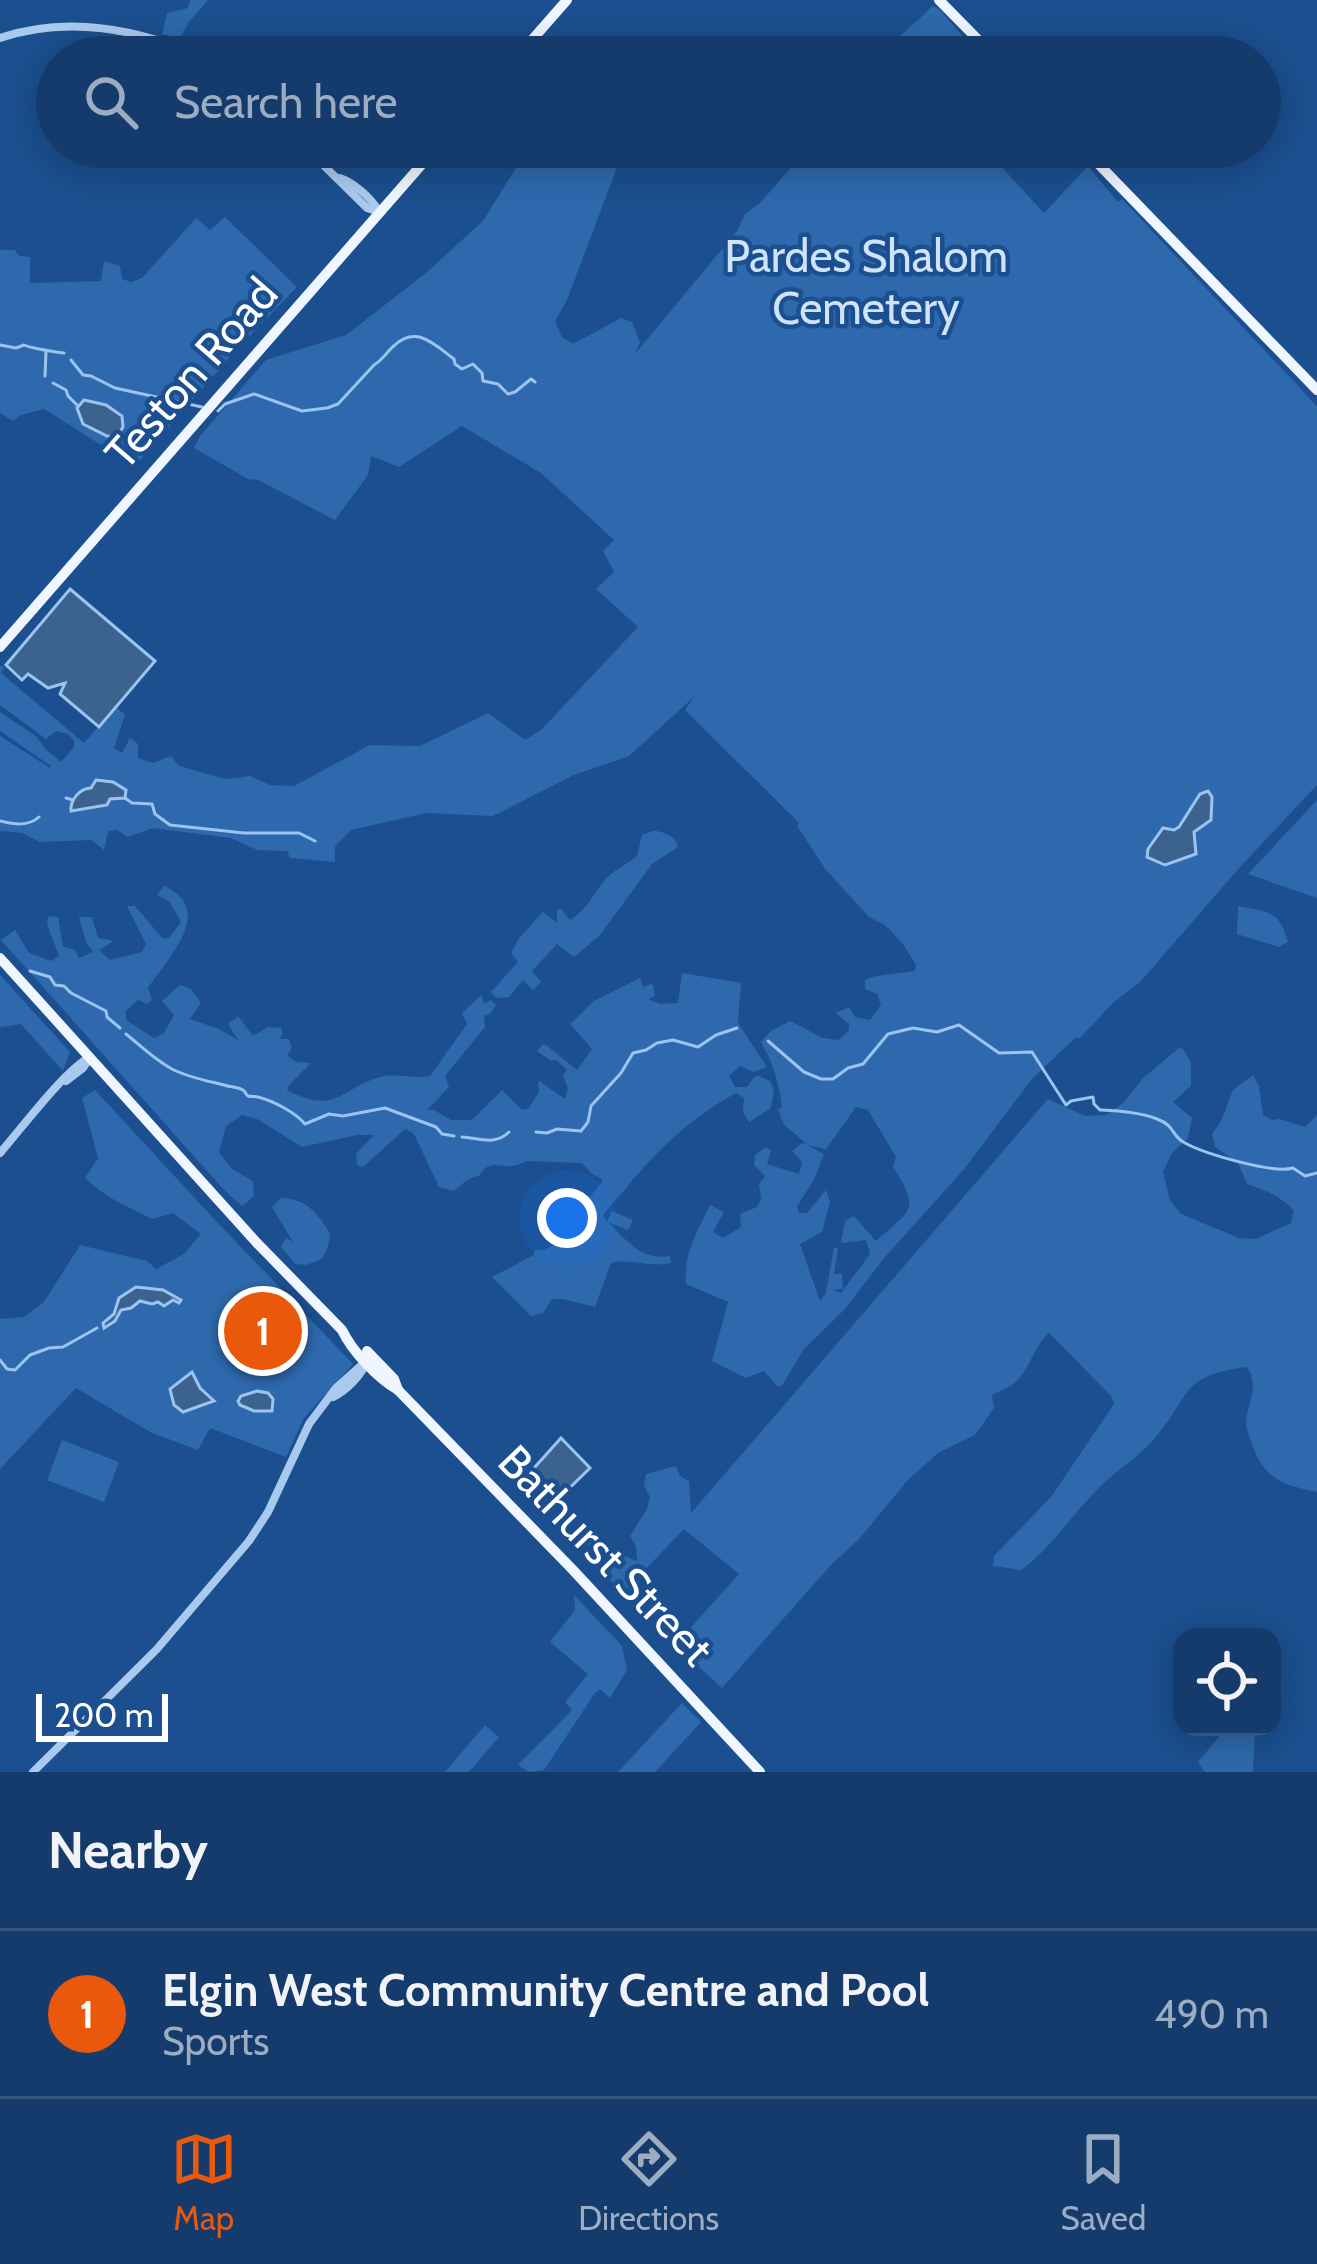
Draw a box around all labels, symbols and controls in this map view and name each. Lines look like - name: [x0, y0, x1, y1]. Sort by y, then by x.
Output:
- search box: [36, 36, 1281, 168]
- icon: search: [78, 69, 144, 135]
- text: Search here: [174, 75, 398, 129]
- park label: Pardes Shalom Cemetery: [724, 229, 1008, 335]
- street label: Teston Road: [94, 267, 288, 479]
- your location: [537, 1188, 597, 1248]
- pin: 1: [224, 1286, 302, 1376]
- street label: Bathurst Street: [488, 1434, 724, 1676]
- map controls: [1173, 1628, 1281, 1736]
- button: locate: [1173, 1628, 1281, 1736]
- scale bar: [36, 1688, 168, 1741]
- text: 200 m: [54, 1695, 154, 1735]
- text: Nearby: [48, 1819, 208, 1881]
- text: Elgin West Community Centre and Pool: [162, 1963, 929, 2017]
- text: 1: [80, 1990, 94, 2038]
- text: 490 m: [1154, 1990, 1269, 2038]
- text: Sports: [162, 2017, 269, 2065]
- tab: Map: [171, 2126, 237, 2238]
- tab: Directions: [578, 2126, 719, 2238]
- tab: Saved: [1061, 2126, 1146, 2238]

